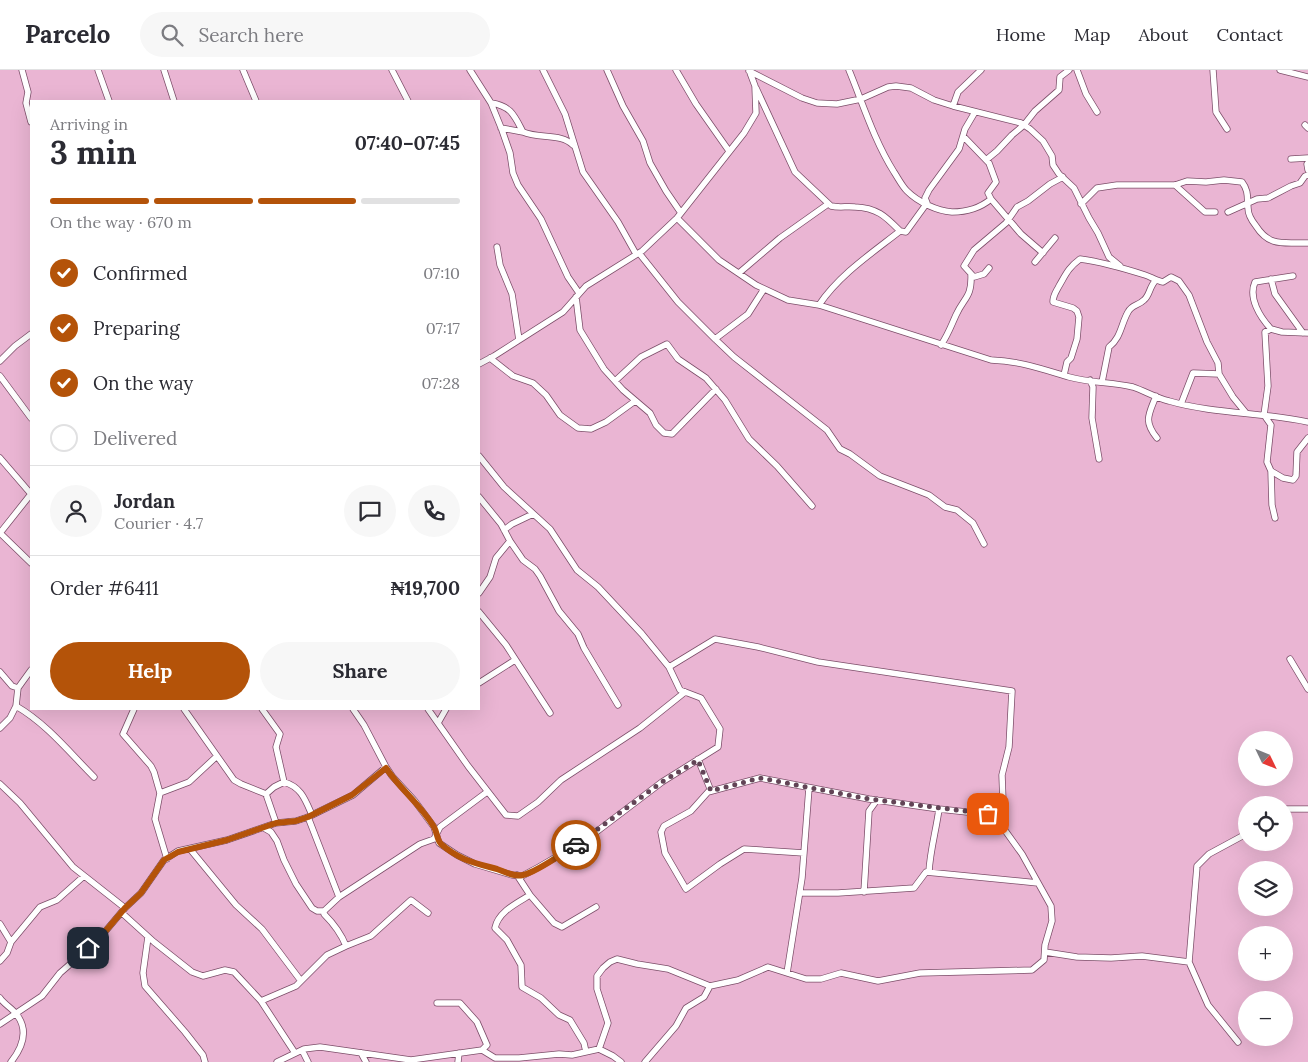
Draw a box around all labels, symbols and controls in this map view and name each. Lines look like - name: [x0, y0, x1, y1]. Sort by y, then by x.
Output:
- search box: [140, 12, 490, 57]
- text: Parcelo: [25, 19, 110, 50]
- icon: search: [158, 21, 186, 49]
- text: Search here: [198, 23, 304, 47]
- text: Home: [996, 23, 1046, 46]
- text: Map: [1074, 23, 1110, 46]
- text: About: [1138, 23, 1188, 46]
- text: Contact: [1216, 23, 1283, 46]
- text: Arriving in: [50, 114, 128, 134]
- text: 07:40–07:45: [355, 131, 460, 155]
- text: 3 min: [50, 132, 137, 173]
- text: On the way · 670 m: [50, 212, 192, 232]
- icon: check: [50, 259, 78, 287]
- text: Confirmed: [93, 261, 188, 285]
- text: 07:10: [423, 263, 460, 283]
- icon: check: [50, 314, 78, 342]
- text: Preparing: [93, 316, 180, 340]
- text: 07:17: [426, 318, 460, 338]
- icon: check: [50, 369, 78, 397]
- text: On the way: [93, 371, 193, 395]
- text: 07:28: [421, 373, 460, 393]
- text: Delivered: [93, 426, 177, 450]
- button: person: [50, 485, 102, 537]
- button: chat: [344, 485, 396, 537]
- button: phone: [408, 485, 460, 537]
- text: Jordan: [114, 489, 175, 513]
- text: Courier · 4.7: [114, 513, 203, 533]
- text: Order #6411: [50, 576, 159, 600]
- text: ₦19,700: [391, 576, 460, 600]
- button: Help: [50, 642, 250, 700]
- button: Share: [260, 642, 460, 700]
- north arrow: [1238, 731, 1292, 786]
- map controls: [1238, 731, 1293, 1046]
- pin: [967, 793, 1009, 835]
- button: locate: [1238, 796, 1293, 851]
- icon: bag: [974, 800, 1002, 828]
- courier: [551, 820, 601, 870]
- icon: car: [562, 831, 590, 859]
- button: layers: [1238, 861, 1293, 916]
- button: +: [1238, 926, 1293, 981]
- pin: [67, 927, 109, 969]
- icon: home: [74, 934, 102, 962]
- button: −: [1238, 991, 1293, 1046]

